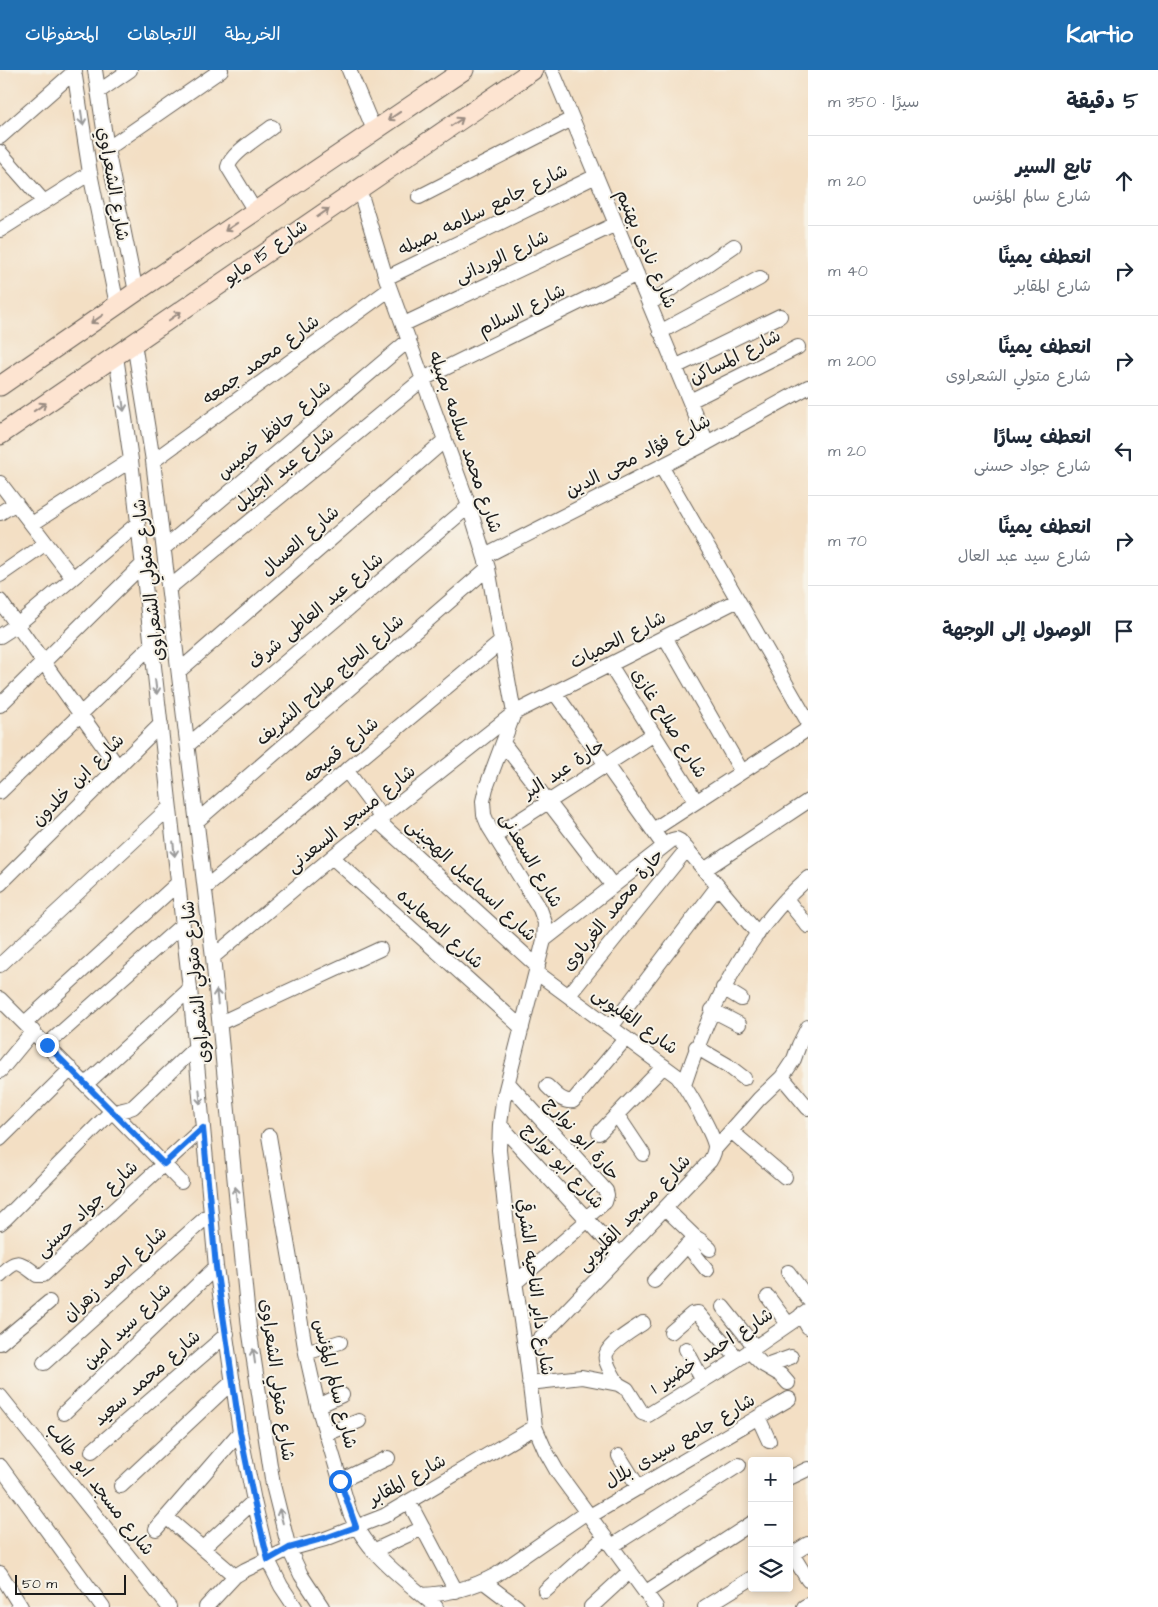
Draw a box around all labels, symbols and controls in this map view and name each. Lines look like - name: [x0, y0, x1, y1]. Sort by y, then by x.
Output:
- text: Kartio: [1066, 18, 1133, 52]
- text: المحفوظات: [25, 22, 99, 47]
- text: الاتجاهات: [127, 22, 197, 47]
- text: الخريطة: [225, 22, 281, 47]
- text: 5 دقيقة: [1066, 87, 1138, 116]
- text: سيرًا · 350 m: [828, 91, 919, 113]
- one-way arrow: [77, 110, 87, 126]
- one-way arrow: [387, 111, 401, 122]
- one-way arrow: [450, 117, 464, 127]
- street label: شارع الشعراوي: [91, 125, 135, 243]
- text: تابع السير: [1016, 154, 1091, 181]
- street label: شارع جامع سلامه بصيله: [394, 158, 572, 262]
- icon: ahead: [1110, 167, 1138, 195]
- text: 20 m: [828, 170, 866, 192]
- street label: شارع نادى بهتيم: [609, 185, 682, 313]
- text: شارع سالم المؤنس: [973, 185, 1091, 207]
- one-way arrow: [315, 208, 329, 218]
- street label: شارع 15 مايو: [217, 214, 313, 291]
- one-way arrow: [224, 222, 238, 233]
- street label: شارع الوردانى: [451, 224, 553, 290]
- text: انعطف يمينًا: [999, 244, 1091, 271]
- icon: right: [1110, 257, 1138, 285]
- text: 40 m: [828, 260, 868, 282]
- text: شارع المقابر: [1015, 275, 1091, 297]
- street label: شارع السلام: [474, 278, 570, 343]
- street label: شارع محمد جمعه: [197, 309, 325, 411]
- one-way arrow: [167, 311, 181, 321]
- one-way arrow: [90, 314, 104, 324]
- street label: شارع المساكن: [685, 323, 785, 391]
- text: انعطف يمينًا: [999, 334, 1091, 361]
- icon: right: [1110, 347, 1138, 375]
- street label: شارع محمد سلامه بصيله: [422, 348, 508, 536]
- text: 200 m: [828, 350, 876, 372]
- text: شارع متولي الشعراوى: [946, 365, 1091, 387]
- street label: شارع حافظ خميس: [211, 375, 337, 485]
- one-way arrow: [118, 396, 128, 412]
- one-way arrow: [33, 402, 47, 412]
- street label: شارع فؤاد محى الدين: [561, 408, 715, 504]
- street label: شارع عبد الجليل: [229, 421, 339, 517]
- text: انعطف يسارًا: [994, 424, 1091, 451]
- icon: left: [1110, 437, 1138, 465]
- text: 20 m: [828, 440, 866, 462]
- text: شارع جواد حسنى: [974, 455, 1091, 477]
- street label: شارع متولي الشعراوى: [127, 497, 174, 663]
- street label: شارع العسال: [255, 500, 345, 582]
- text: انعطف يمينًا: [999, 514, 1091, 541]
- icon: right: [1110, 527, 1138, 555]
- text: 70 m: [828, 530, 867, 552]
- text: شارع سيد عبد العال: [958, 545, 1091, 567]
- street label: شارع عبد العاطى شرف: [243, 547, 389, 675]
- street label: شارع الحميات: [566, 605, 670, 675]
- street label: شارع الحاج صلاح الشريف: [250, 609, 410, 751]
- text: الوصول إلى الوجهة: [942, 617, 1091, 644]
- icon: arrive: [1110, 617, 1138, 645]
- street label: شارع صلاح غازى: [625, 663, 713, 783]
- one-way arrow: [151, 679, 161, 695]
- street label: شارع قميحه: [298, 711, 384, 789]
- street label: شارع ابن خلدون: [26, 728, 130, 832]
- street label: حارة عبد البر: [516, 733, 610, 806]
- street label: شارع مسجد السعدنى: [281, 759, 421, 879]
- street label: شارع السعدنى: [494, 808, 568, 912]
- street label: شارع اسماعيل الهجينى: [400, 813, 542, 947]
- one-way arrow: [169, 840, 179, 856]
- street label: حارة محمد الغرباوى: [556, 844, 670, 976]
- street label: شارع الصعايده: [391, 883, 489, 975]
- street label: شارع متولي الشعراوى: [175, 899, 220, 1065]
- street label: شارع القليوبى: [587, 981, 683, 1061]
- one-way arrow: [212, 990, 222, 1006]
- route end: [36, 1034, 59, 1057]
- one-way arrow: [196, 1089, 205, 1105]
- street label: حارة ابو نوارج: [538, 1092, 626, 1186]
- street label: شارع ابو نوارج: [516, 1117, 610, 1215]
- street label: شارع مسجد القليوبى: [571, 1149, 697, 1277]
- street label: شارع جواد حسنى: [30, 1155, 144, 1263]
- one-way arrow: [232, 1186, 241, 1202]
- street label: شارع داير الناحيه الشرقي: [510, 1197, 560, 1377]
- street label: شارع احمد زهران: [58, 1220, 172, 1328]
- street label: شارع سيد امين: [77, 1277, 177, 1375]
- street label: شارع متولي الشعراوى: [250, 1297, 301, 1463]
- street label: شارع احمد خضير 1: [646, 1302, 778, 1400]
- street label: شارع سالم المؤنس: [306, 1316, 363, 1452]
- street label: شارع محمد سعيد: [88, 1324, 206, 1432]
- one-way arrow: [248, 1348, 258, 1364]
- street label: شارع جامع سيدى بلال: [600, 1388, 760, 1494]
- street label: شارع مسجد ابو طالب: [40, 1417, 160, 1561]
- street label: شارع المقابر: [362, 1448, 451, 1513]
- map controls: [748, 1457, 793, 1592]
- button: +: [748, 1457, 793, 1502]
- route start: [329, 1470, 352, 1493]
- button: −: [748, 1502, 793, 1547]
- one-way arrow: [276, 1508, 285, 1524]
- button: layers: [748, 1547, 793, 1592]
- scale bar: [15, 1572, 126, 1595]
- text: 50 m: [22, 1574, 57, 1594]

